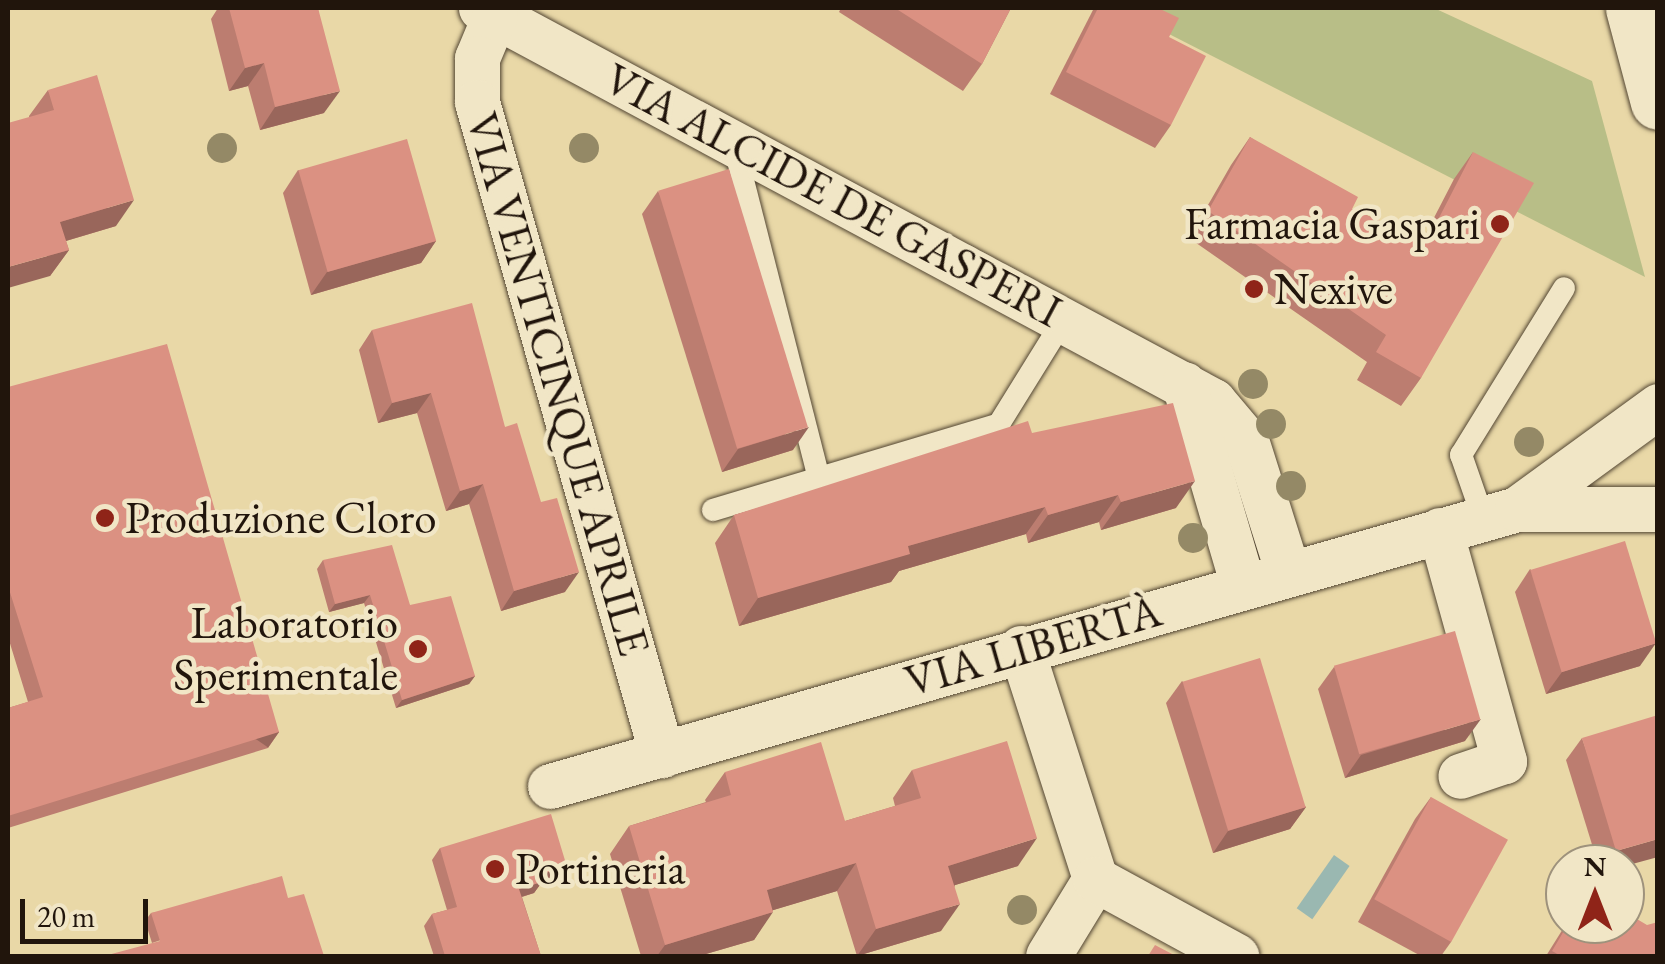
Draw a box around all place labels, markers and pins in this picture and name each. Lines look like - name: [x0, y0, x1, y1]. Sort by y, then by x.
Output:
- place label: Farmacia Gaspari: [1184, 197, 1480, 251]
- marker: Farmacia Gaspari: [1489, 213, 1511, 235]
- place label: Nexive: [1274, 262, 1393, 316]
- marker: Nexive: [1243, 278, 1265, 300]
- place label: Produzione Cloro: [125, 491, 437, 545]
- marker: Produzione Cloro: [94, 507, 116, 529]
- place label: Laboratorio Sperimentale: [173, 596, 398, 702]
- marker: Laboratorio Sperimentale: [407, 638, 429, 660]
- place label: Portineria: [515, 842, 685, 896]
- marker: Portineria: [484, 858, 506, 880]

